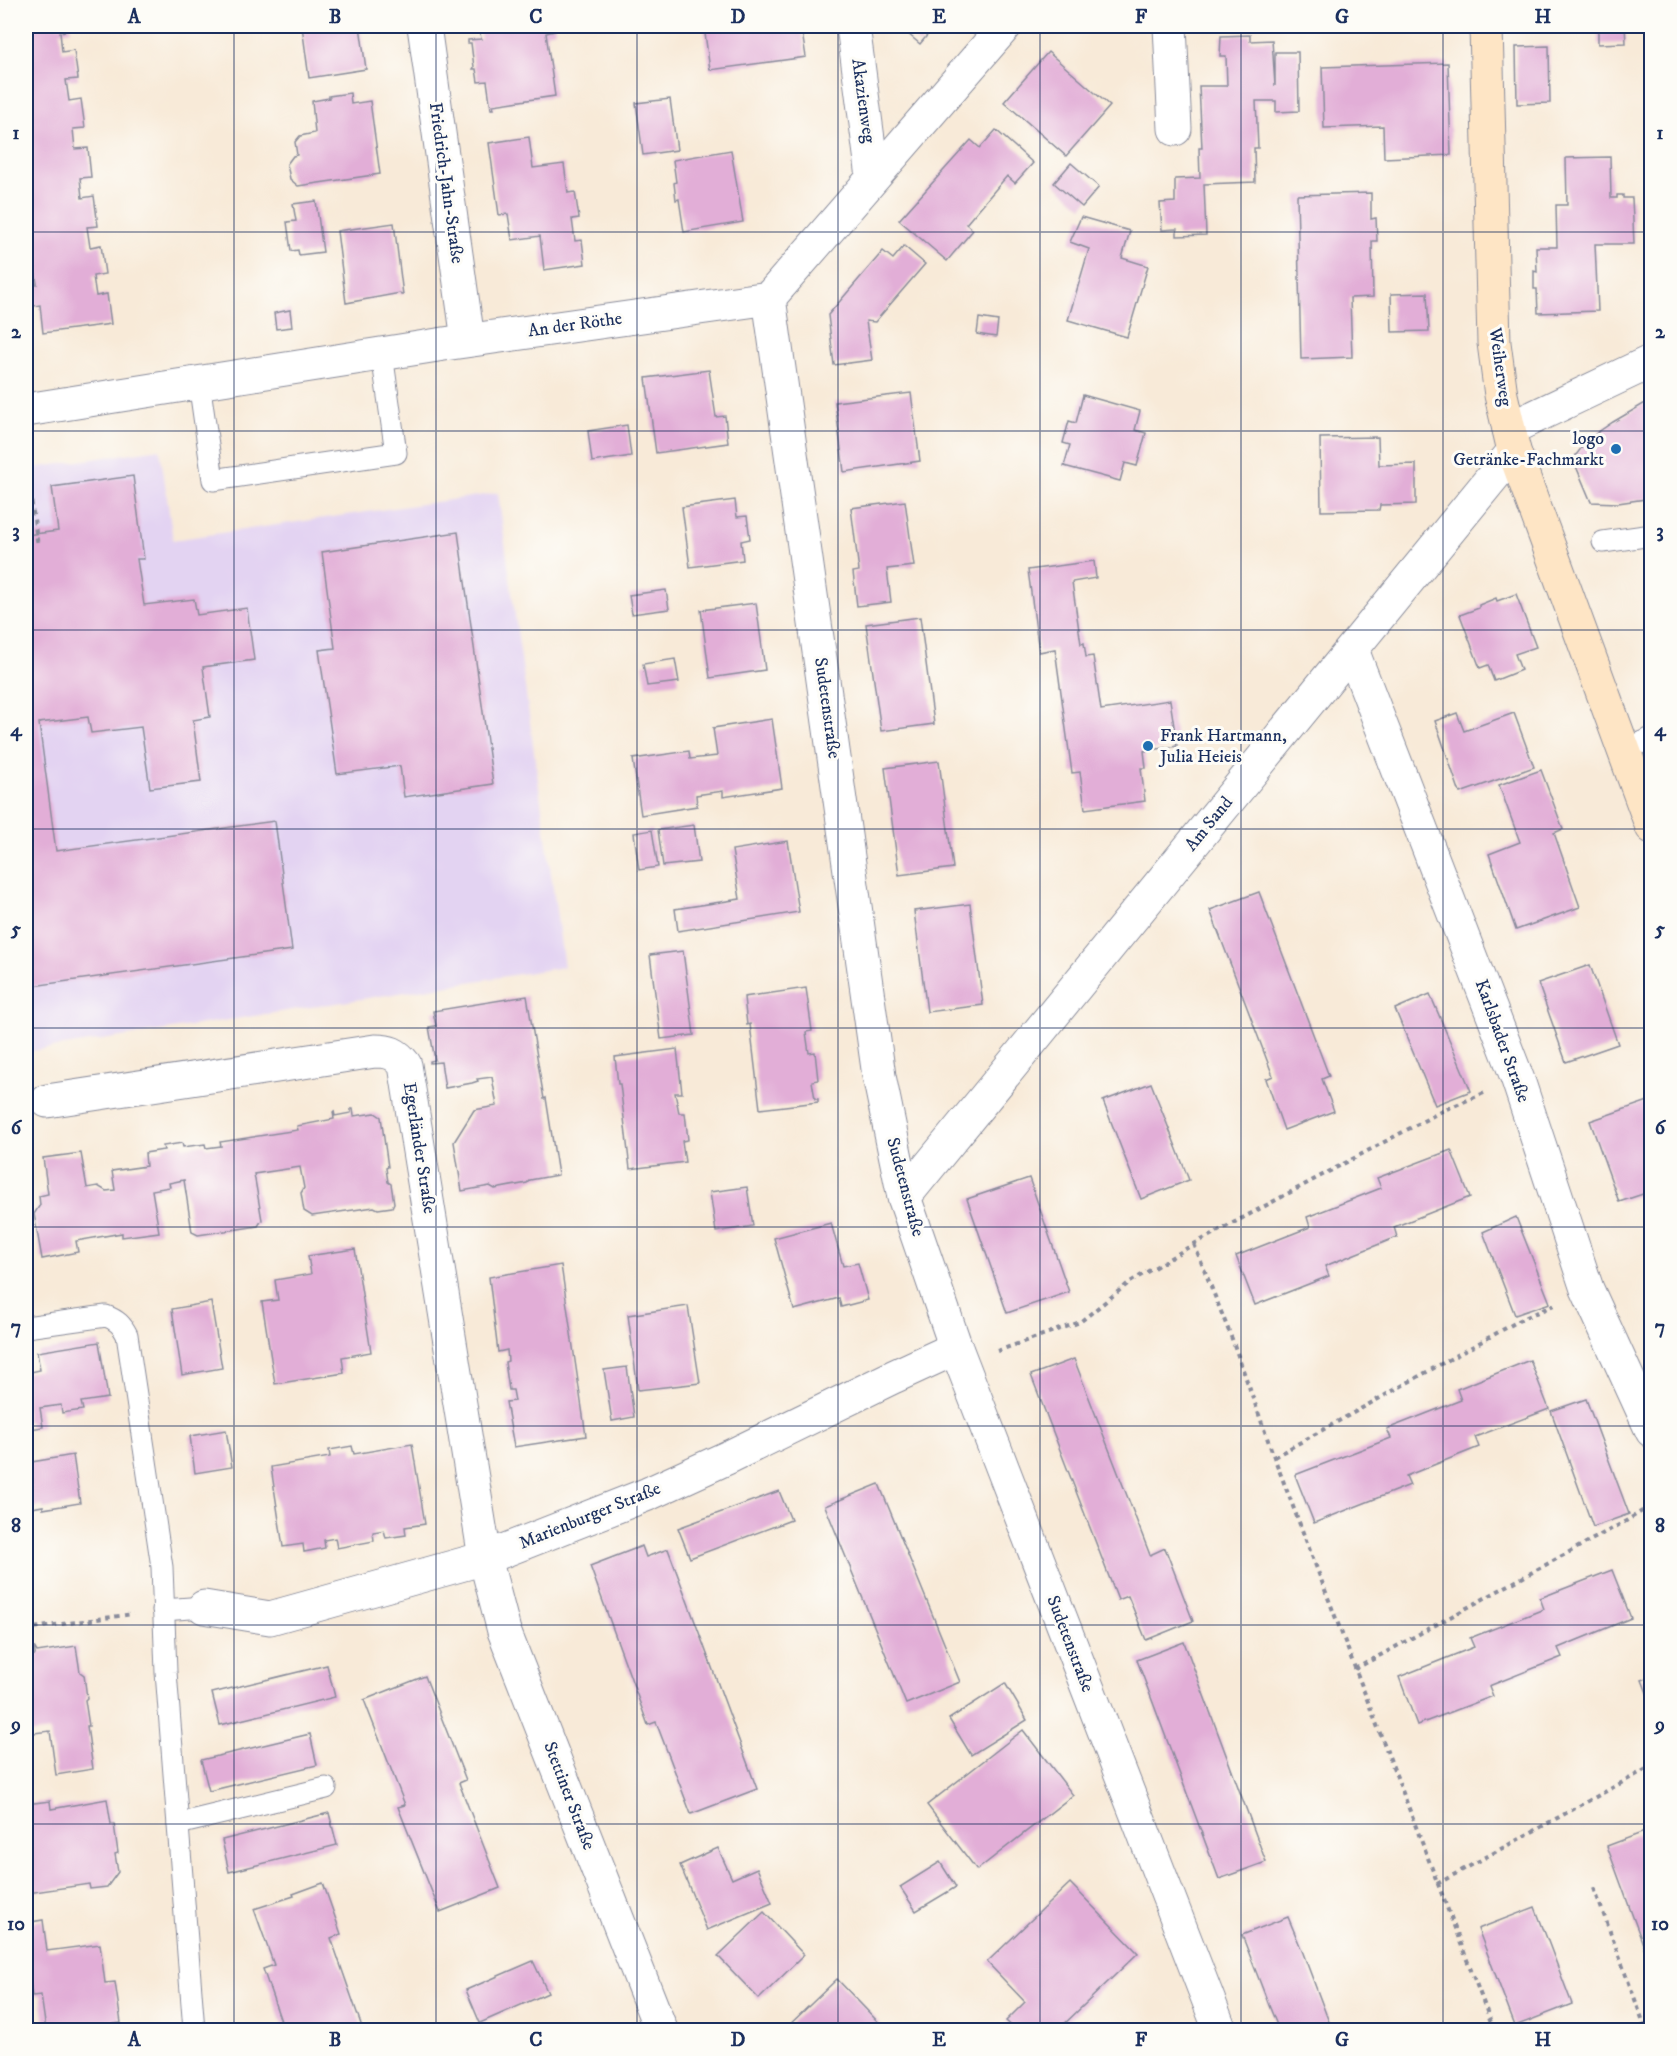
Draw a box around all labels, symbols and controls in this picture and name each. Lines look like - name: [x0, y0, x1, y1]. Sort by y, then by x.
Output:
- text: A: [127, 5, 142, 30]
- text: B: [329, 5, 341, 30]
- text: C: [529, 5, 543, 30]
- text: D: [731, 5, 746, 30]
- text: E: [932, 5, 946, 30]
- text: F: [1135, 5, 1148, 30]
- text: G: [1335, 5, 1349, 30]
- text: H: [1535, 5, 1552, 30]
- street label: Akazienweg: [846, 57, 880, 145]
- street label: Friedrich-Jahn-Straße: [424, 101, 468, 265]
- text: 1: [12, 121, 20, 146]
- text: 1: [1656, 121, 1664, 146]
- street label: An der Röthe: [526, 307, 624, 343]
- text: 2: [11, 320, 22, 345]
- text: 2: [1655, 320, 1666, 345]
- street label: Weiherweg: [1483, 325, 1516, 408]
- place label: logo Getränke-Fachmarkt: [1453, 428, 1604, 471]
- marker: logo Getränke-Fachmarkt: [1609, 442, 1623, 456]
- text: 3: [12, 519, 20, 544]
- text: 3: [1656, 519, 1664, 544]
- street label: Sudetenstraße: [809, 656, 845, 760]
- text: 4: [10, 718, 23, 743]
- text: 4: [1654, 718, 1667, 743]
- place label: Frank Hartmann, Julia Heieis: [1158, 725, 1287, 768]
- marker: Frank Hartmann, Julia Heieis: [1141, 739, 1155, 753]
- street label: Am Sand: [1180, 792, 1238, 856]
- text: 5: [10, 917, 21, 942]
- text: 5: [1654, 917, 1665, 942]
- street label: Karlsbader Straße: [1470, 977, 1534, 1105]
- street label: Egerländer Straße: [398, 1081, 440, 1215]
- text: 6: [11, 1116, 23, 1141]
- text: 6: [1655, 1116, 1667, 1141]
- street label: Sudetenstraße: [881, 1135, 929, 1239]
- text: 7: [11, 1315, 21, 1340]
- text: 7: [1655, 1315, 1665, 1340]
- street label: Marienburger Straße: [516, 1478, 664, 1554]
- text: 8: [11, 1514, 21, 1539]
- text: 8: [1655, 1514, 1665, 1539]
- street label: Sudetenstraße: [1042, 1593, 1098, 1695]
- text: 9: [9, 1713, 21, 1738]
- text: 9: [1653, 1713, 1665, 1738]
- street label: Stettiner Straße: [538, 1739, 600, 1853]
- text: 10: [7, 1912, 25, 1937]
- text: 10: [1651, 1912, 1669, 1937]
- text: A: [127, 2028, 142, 2053]
- text: B: [329, 2028, 341, 2053]
- text: C: [529, 2028, 543, 2053]
- text: D: [731, 2028, 746, 2053]
- text: E: [932, 2028, 946, 2053]
- text: F: [1135, 2028, 1148, 2053]
- text: G: [1335, 2028, 1349, 2053]
- text: H: [1535, 2028, 1552, 2053]

